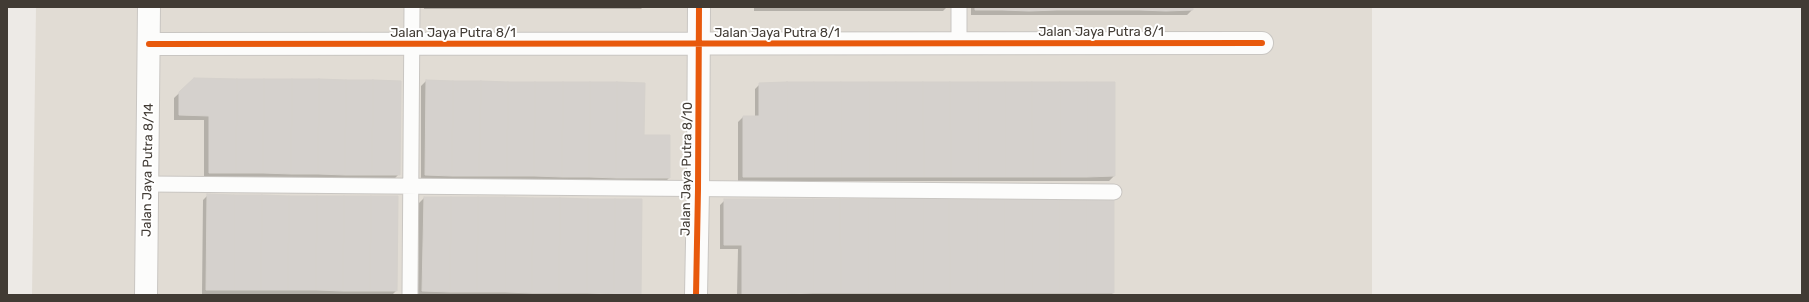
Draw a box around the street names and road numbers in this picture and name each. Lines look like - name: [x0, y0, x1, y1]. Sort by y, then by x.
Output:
- street label: Jalan Jaya Putra 8/1: [1038, 24, 1164, 40]
- street label: Jalan Jaya Putra 8/1: [390, 25, 516, 41]
- street label: Jalan Jaya Putra 8/1: [714, 25, 840, 41]
- street label: Jalan Jaya Putra 8/10: [678, 102, 696, 236]
- street label: Jalan Jaya Putra 8/14: [139, 103, 157, 237]

